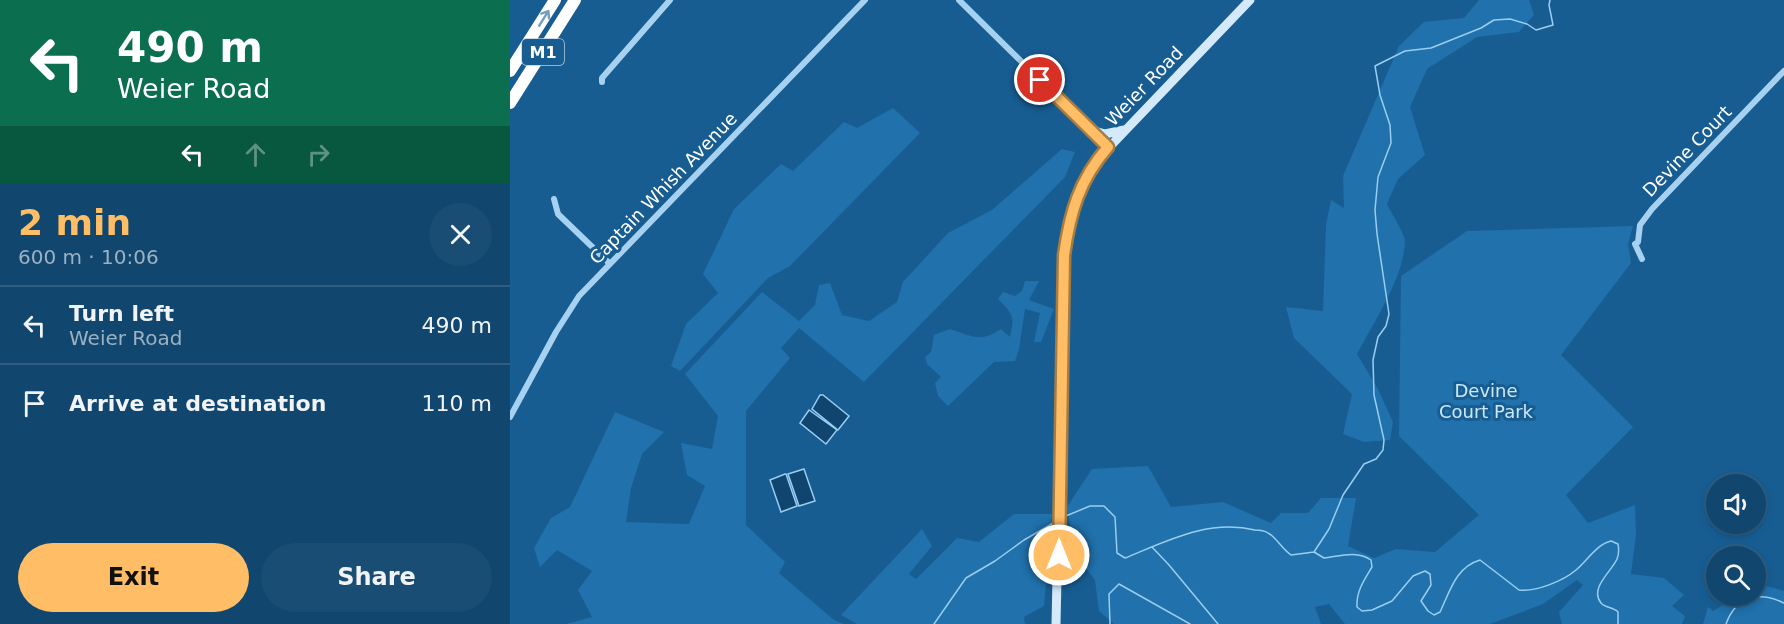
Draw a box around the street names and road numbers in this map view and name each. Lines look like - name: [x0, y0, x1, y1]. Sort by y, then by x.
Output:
- road number: M1: [522, 39, 564, 65]
- street label: Weier Road: [1101, 42, 1187, 130]
- street label: Devine Court: [1638, 101, 1736, 201]
- street label: Captain Whish Avenue: [585, 108, 741, 268]

